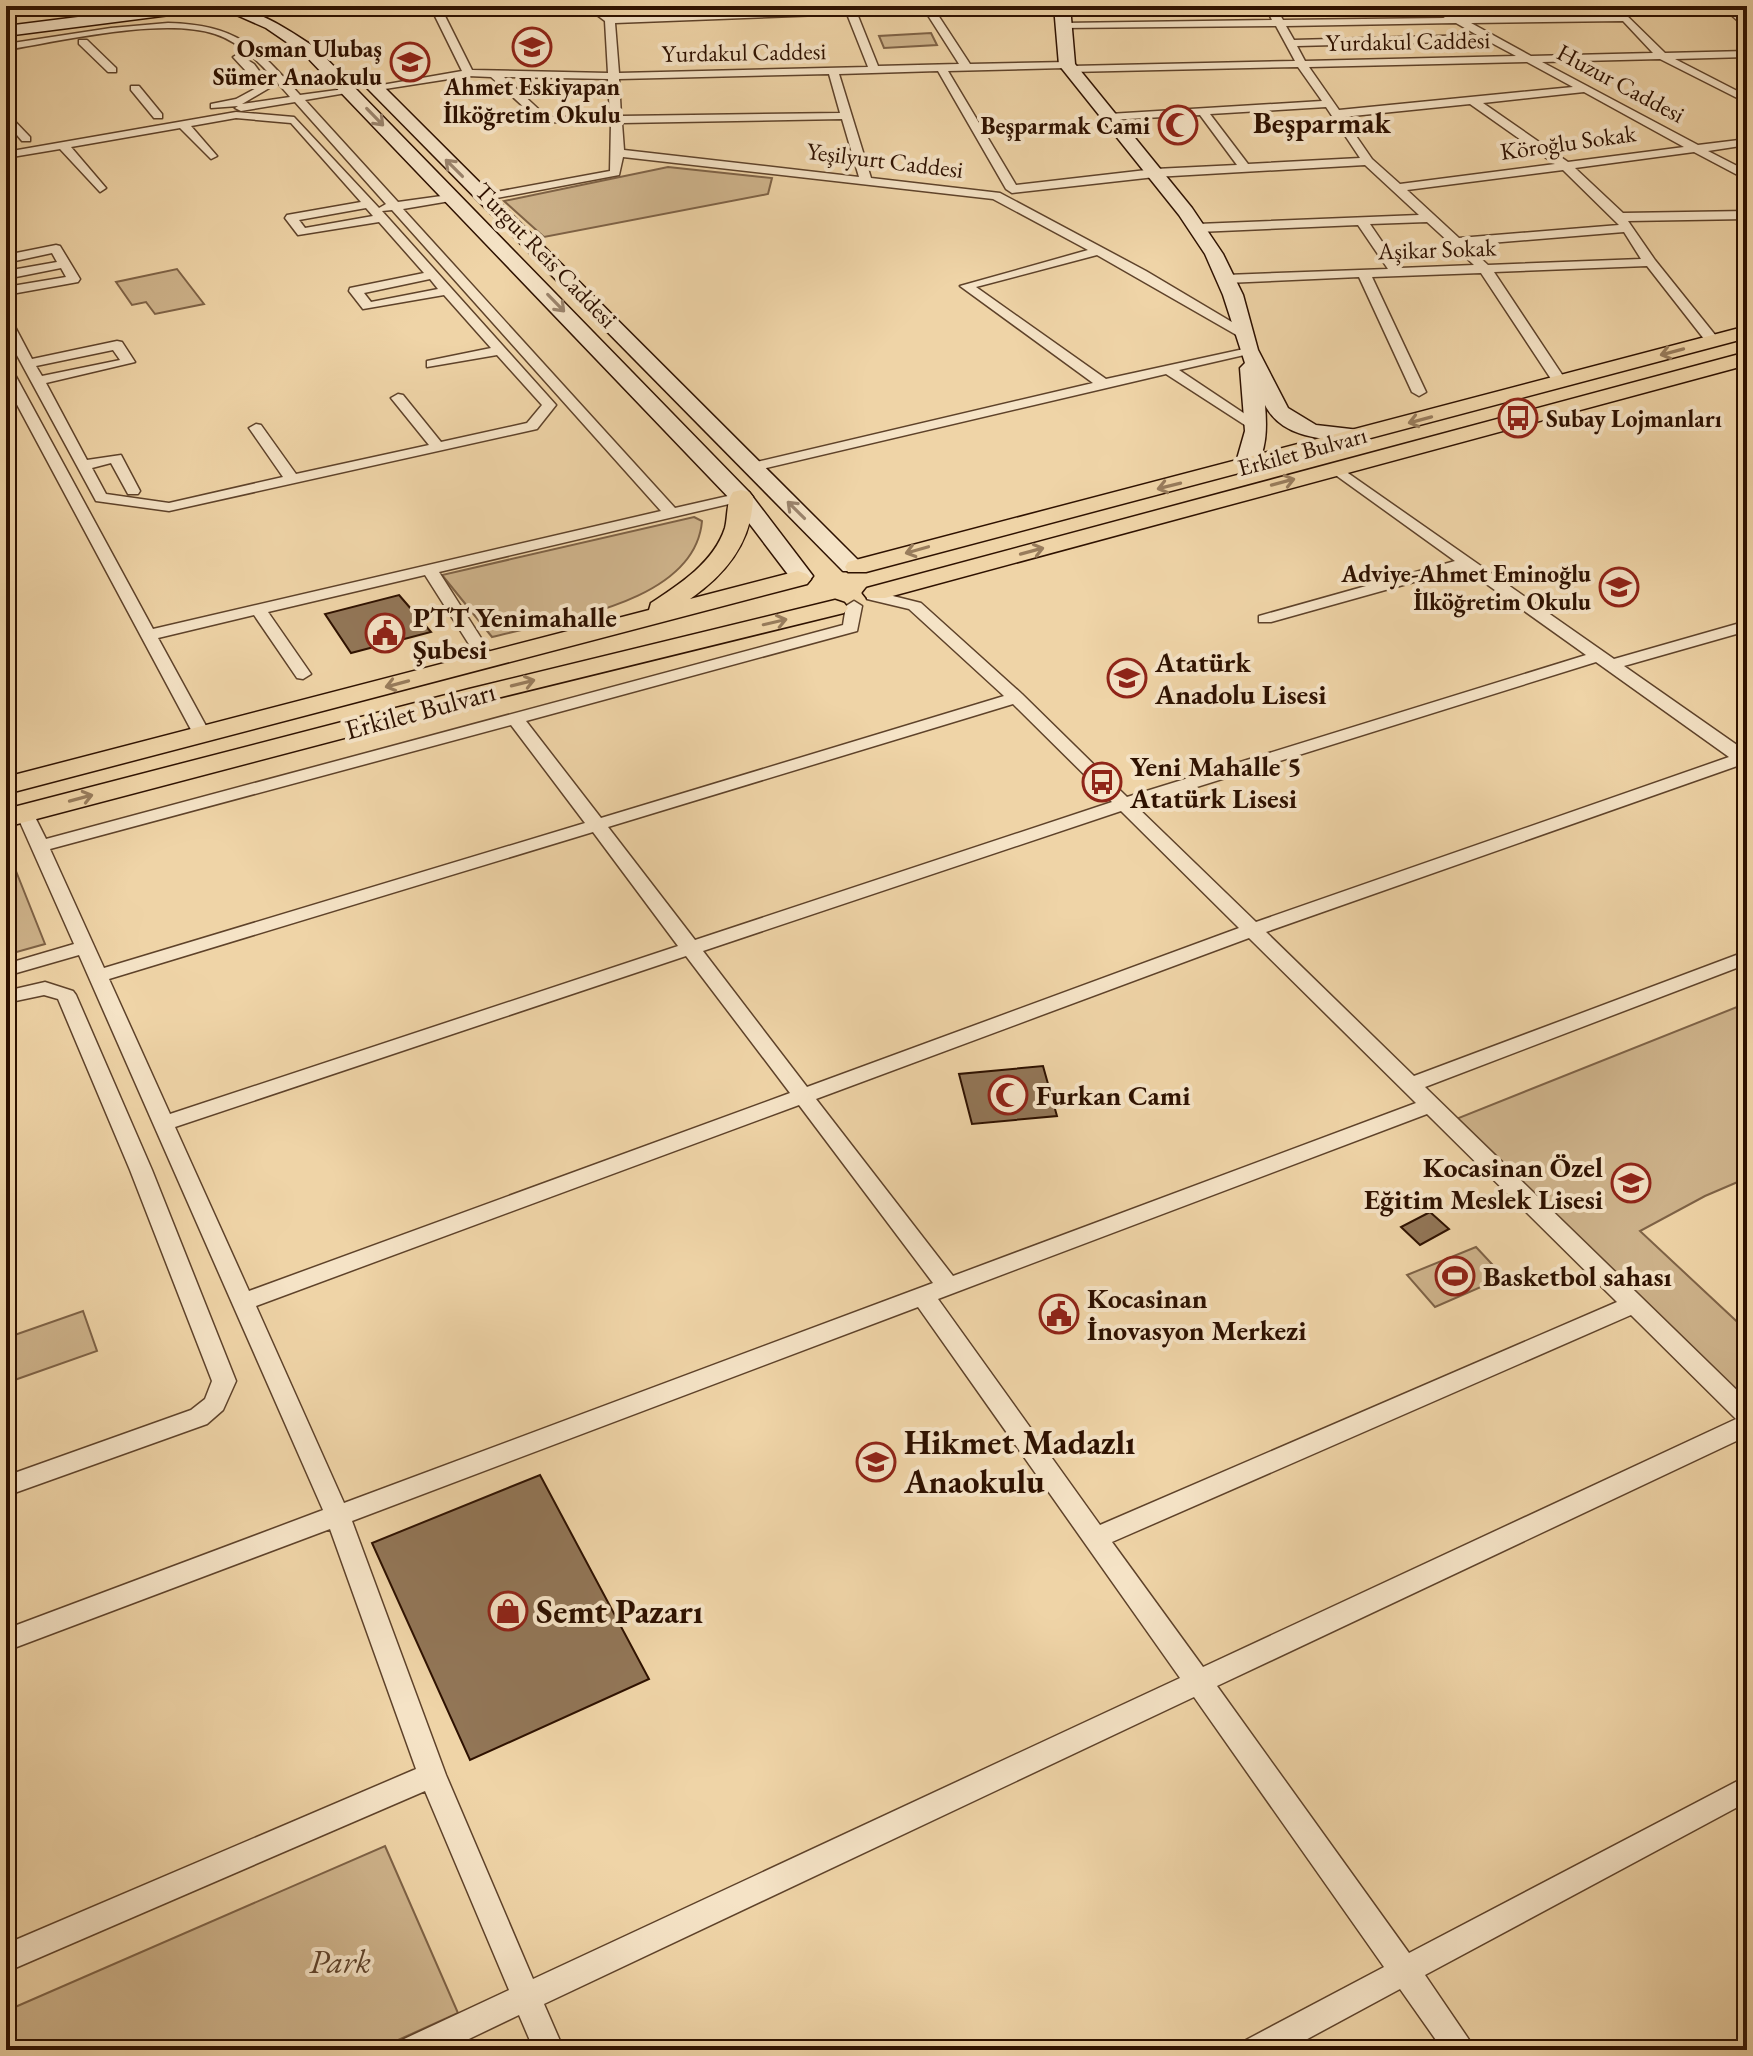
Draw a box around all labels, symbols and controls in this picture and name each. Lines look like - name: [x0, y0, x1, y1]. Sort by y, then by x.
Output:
- street label: Yurdakul Caddesi: [1325, 24, 1491, 58]
- school or university icon: Ahmet Eskiyapan İlköğretim Okulu: [511, 26, 553, 68]
- place label: Osman Ulubaş Sümer Anaokulu: [213, 33, 383, 92]
- street label: Yurdakul Caddesi: [661, 35, 827, 69]
- street label: Huzur Caddesi: [1552, 36, 1690, 130]
- school or university icon: Osman Ulubaş Sümer Anaokulu: [389, 41, 431, 83]
- place label: Ahmet Eskiyapan İlköğretim Okulu: [443, 71, 622, 131]
- district label: Beşparmak: [1253, 103, 1392, 142]
- mosque icon: Beşparmak Cami: [1157, 104, 1199, 146]
- one-way arrow: [365, 107, 384, 126]
- place label: Beşparmak Cami: [980, 110, 1150, 141]
- street label: Köroğlu Sokak: [1498, 117, 1638, 167]
- street label: Yeşilyurt Caddesi: [805, 135, 965, 185]
- one-way arrow: [445, 159, 464, 178]
- street label: Turgut Reis Caddesi: [469, 176, 624, 335]
- street label: Aşikar Sokak: [1376, 231, 1498, 267]
- one-way arrow: [546, 293, 565, 313]
- one-way arrow: [1659, 346, 1685, 361]
- bus stop icon: Subay Lojmanları: [1497, 397, 1539, 439]
- place label: Subay Lojmanları: [1546, 403, 1722, 435]
- one-way arrow: [1408, 413, 1434, 428]
- street label: Erkilet Bulvarı: [1234, 419, 1370, 483]
- one-way arrow: [1269, 474, 1295, 489]
- one-way arrow: [1157, 479, 1182, 494]
- one-way arrow: [787, 501, 806, 520]
- one-way arrow: [1019, 542, 1045, 557]
- one-way arrow: [905, 544, 931, 559]
- place label: Adviye-Ahmet Eminoğlu İlköğretim Okulu: [1340, 558, 1592, 618]
- school or university icon: Adviye-Ahmet Eminoğlu İlköğretim Okulu: [1598, 566, 1640, 608]
- place label: PTT Yenimahalle Şubesi: [413, 599, 617, 667]
- public building icon: PTT Yenimahalle Şubesi: [364, 612, 406, 654]
- one-way arrow: [762, 613, 788, 628]
- place label: Atatürk Anadolu Lisesi: [1154, 644, 1327, 712]
- school or university icon: Atatürk Anadolu Lisesi: [1106, 657, 1148, 699]
- street label: Erkilet Bulvarı: [341, 673, 499, 747]
- one-way arrow: [509, 675, 535, 690]
- one-way arrow: [385, 678, 411, 693]
- place label: Yeni Mahalle 5 Atatürk Lisesi: [1129, 748, 1302, 816]
- bus stop icon: Yeni Mahalle 5 Atatürk Lisesi: [1081, 761, 1123, 803]
- one-way arrow: [68, 790, 94, 805]
- mosque icon: Furkan Cami: [987, 1074, 1029, 1116]
- place label: Furkan Cami: [1036, 1077, 1191, 1113]
- place label: Kocasinan Özel Eğitim Meslek Lisesi: [1364, 1149, 1603, 1217]
- school or university icon: Kocasinan Özel Eğitim Meslek Lisesi: [1610, 1162, 1652, 1204]
- sports icon: Basketbol sahası: [1434, 1255, 1476, 1297]
- place label: Basketbol sahası: [1483, 1258, 1672, 1294]
- place label: Kocasinan İnovasyon Merkezi: [1087, 1280, 1307, 1348]
- public building icon: Kocasinan İnovasyon Merkezi: [1038, 1293, 1080, 1335]
- place label: Hikmet Madazlı Anaokulu: [903, 1420, 1135, 1503]
- school or university icon: Hikmet Madazlı Anaokulu: [855, 1441, 897, 1483]
- place label: Semt Pazarı: [536, 1589, 703, 1633]
- shop icon: Semt Pazarı: [487, 1590, 529, 1632]
- park label: Park: [309, 1939, 371, 1983]

